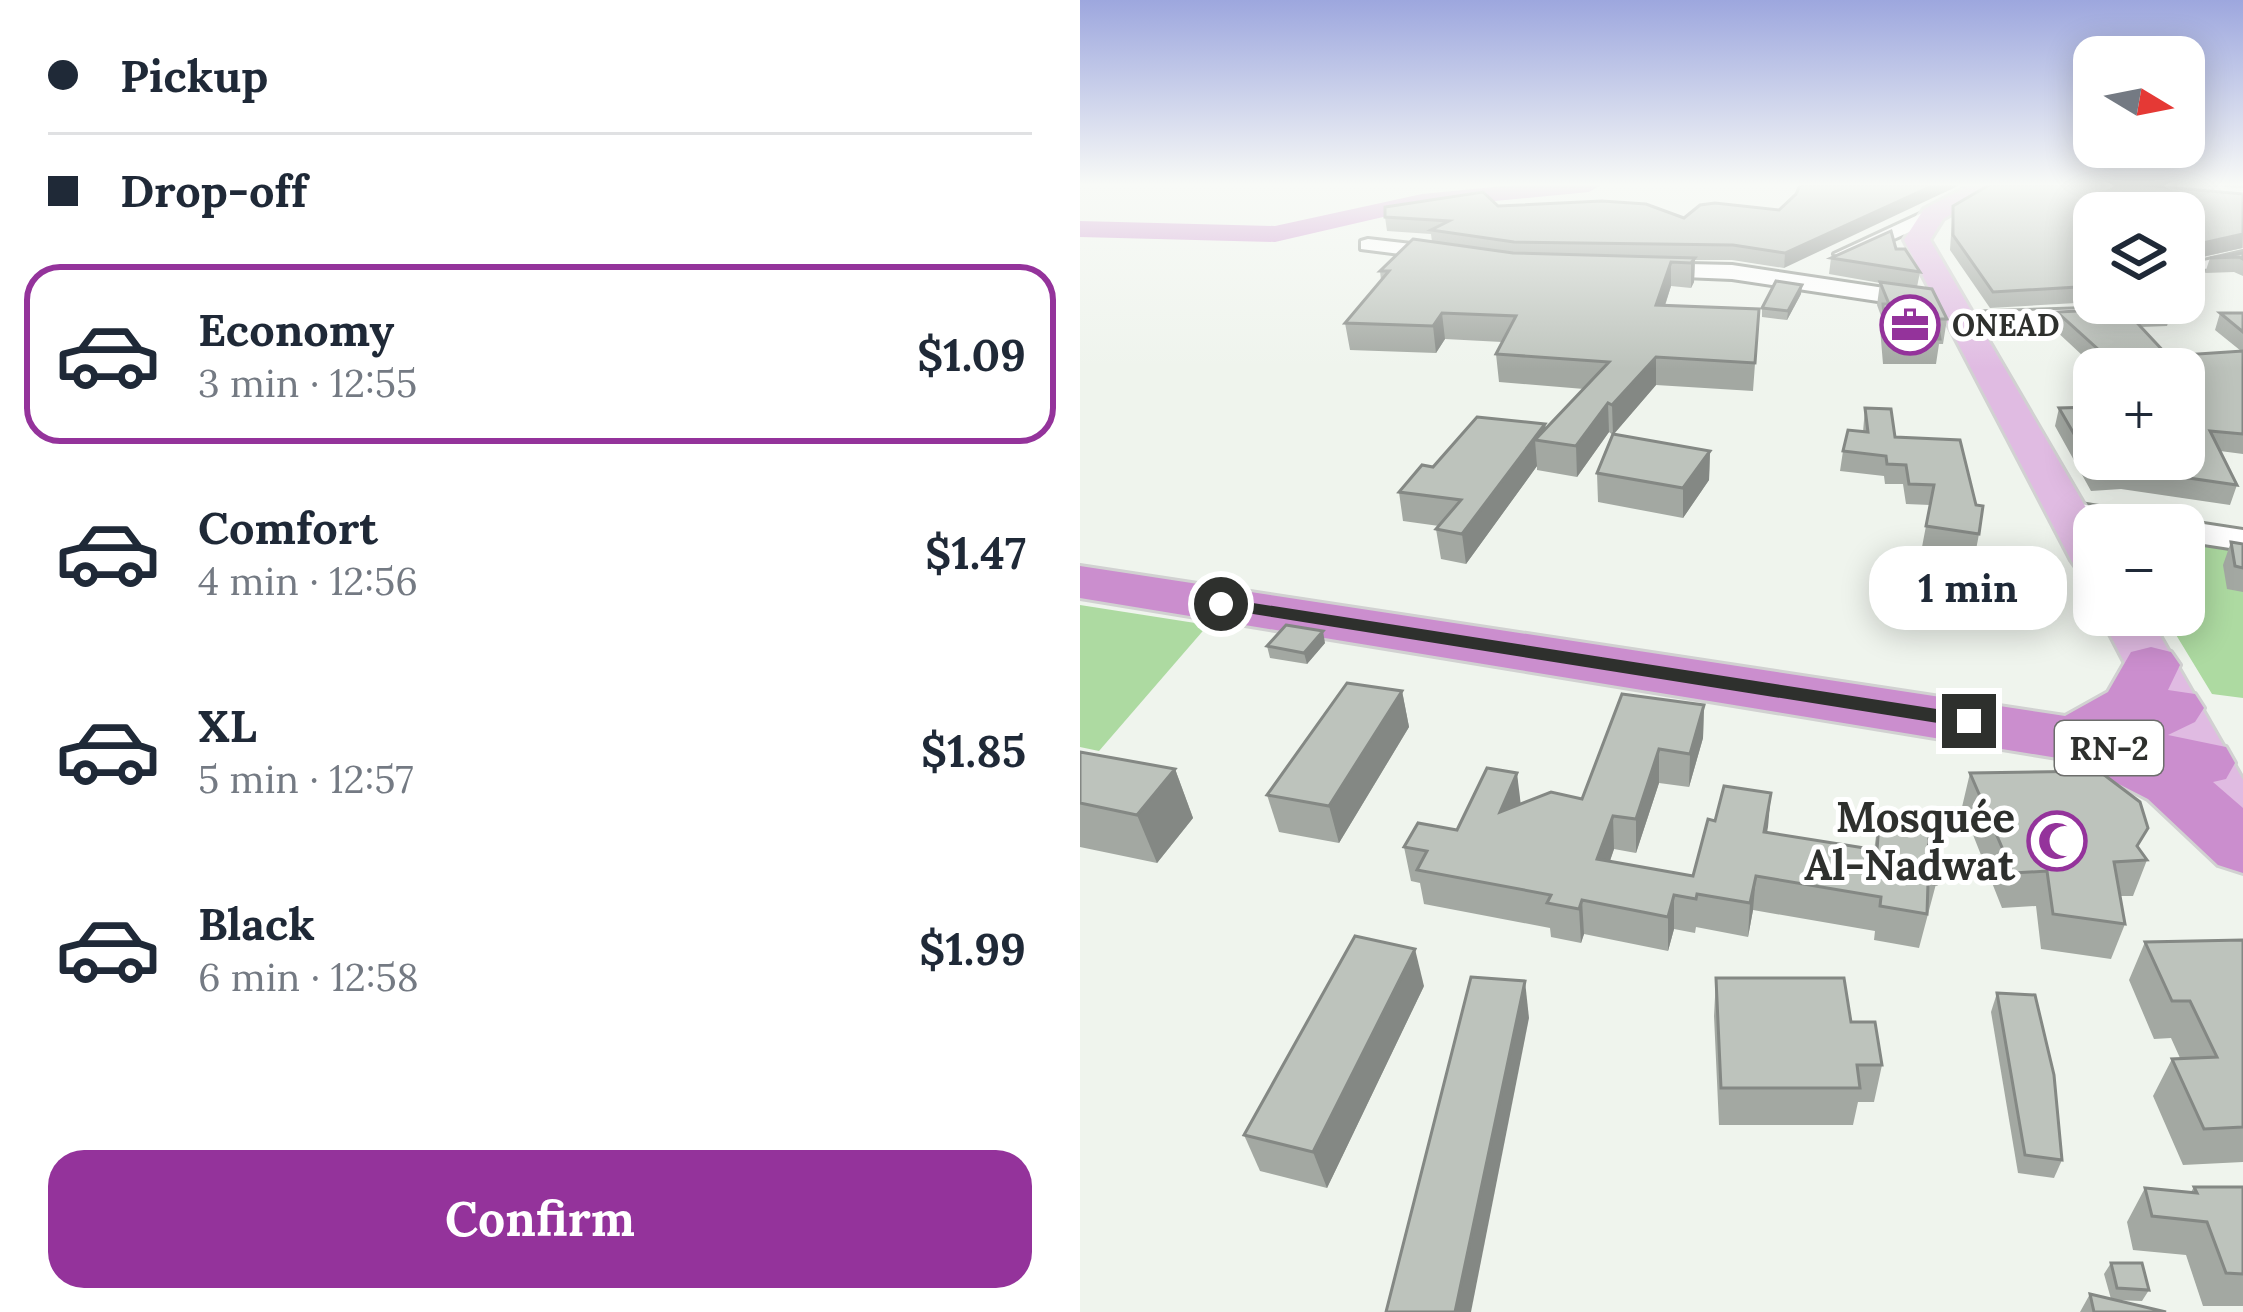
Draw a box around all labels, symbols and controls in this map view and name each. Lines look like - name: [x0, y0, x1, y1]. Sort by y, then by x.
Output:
- north arrow: [2073, 36, 2205, 168]
- map controls: [2073, 36, 2205, 636]
- text: Pickup: [120, 47, 268, 104]
- text: Drop-off: [120, 162, 307, 219]
- button: layers: [2073, 192, 2205, 324]
- office icon: ONEAD: [1879, 294, 1941, 356]
- icon: car: [54, 300, 162, 408]
- text: Economy: [198, 301, 394, 358]
- place label: ONEAD: [1952, 306, 2059, 344]
- text: $1.09: [917, 326, 1026, 383]
- button: +: [2073, 348, 2205, 480]
- text: 3 min · 12:55: [198, 358, 417, 408]
- icon: car: [54, 498, 162, 606]
- text: Comfort: [198, 499, 378, 556]
- button: −: [2073, 504, 2205, 636]
- text: $1.47: [925, 524, 1026, 581]
- callout: 1 min: [1870, 547, 2068, 631]
- text: 4 min · 12:56: [198, 556, 418, 606]
- text: 1 min: [1918, 563, 2018, 613]
- route start: [1194, 577, 1248, 631]
- route end: [1942, 694, 1996, 748]
- icon: car: [54, 696, 162, 804]
- text: XL: [198, 697, 257, 754]
- road number: RN-2: [2055, 721, 2163, 775]
- text: $1.85: [921, 722, 1026, 779]
- text: 5 min · 12:57: [198, 754, 413, 804]
- place label: Mosquée Al-Nadwat: [1804, 790, 2016, 892]
- mosque icon: Mosquée Al-Nadwat: [2026, 810, 2088, 872]
- icon: car: [54, 894, 162, 1002]
- text: Black: [198, 895, 315, 952]
- text: $1.99: [919, 920, 1026, 977]
- text: 6 min · 12:58: [198, 952, 419, 1002]
- button: Confirm: [48, 1150, 1032, 1288]

